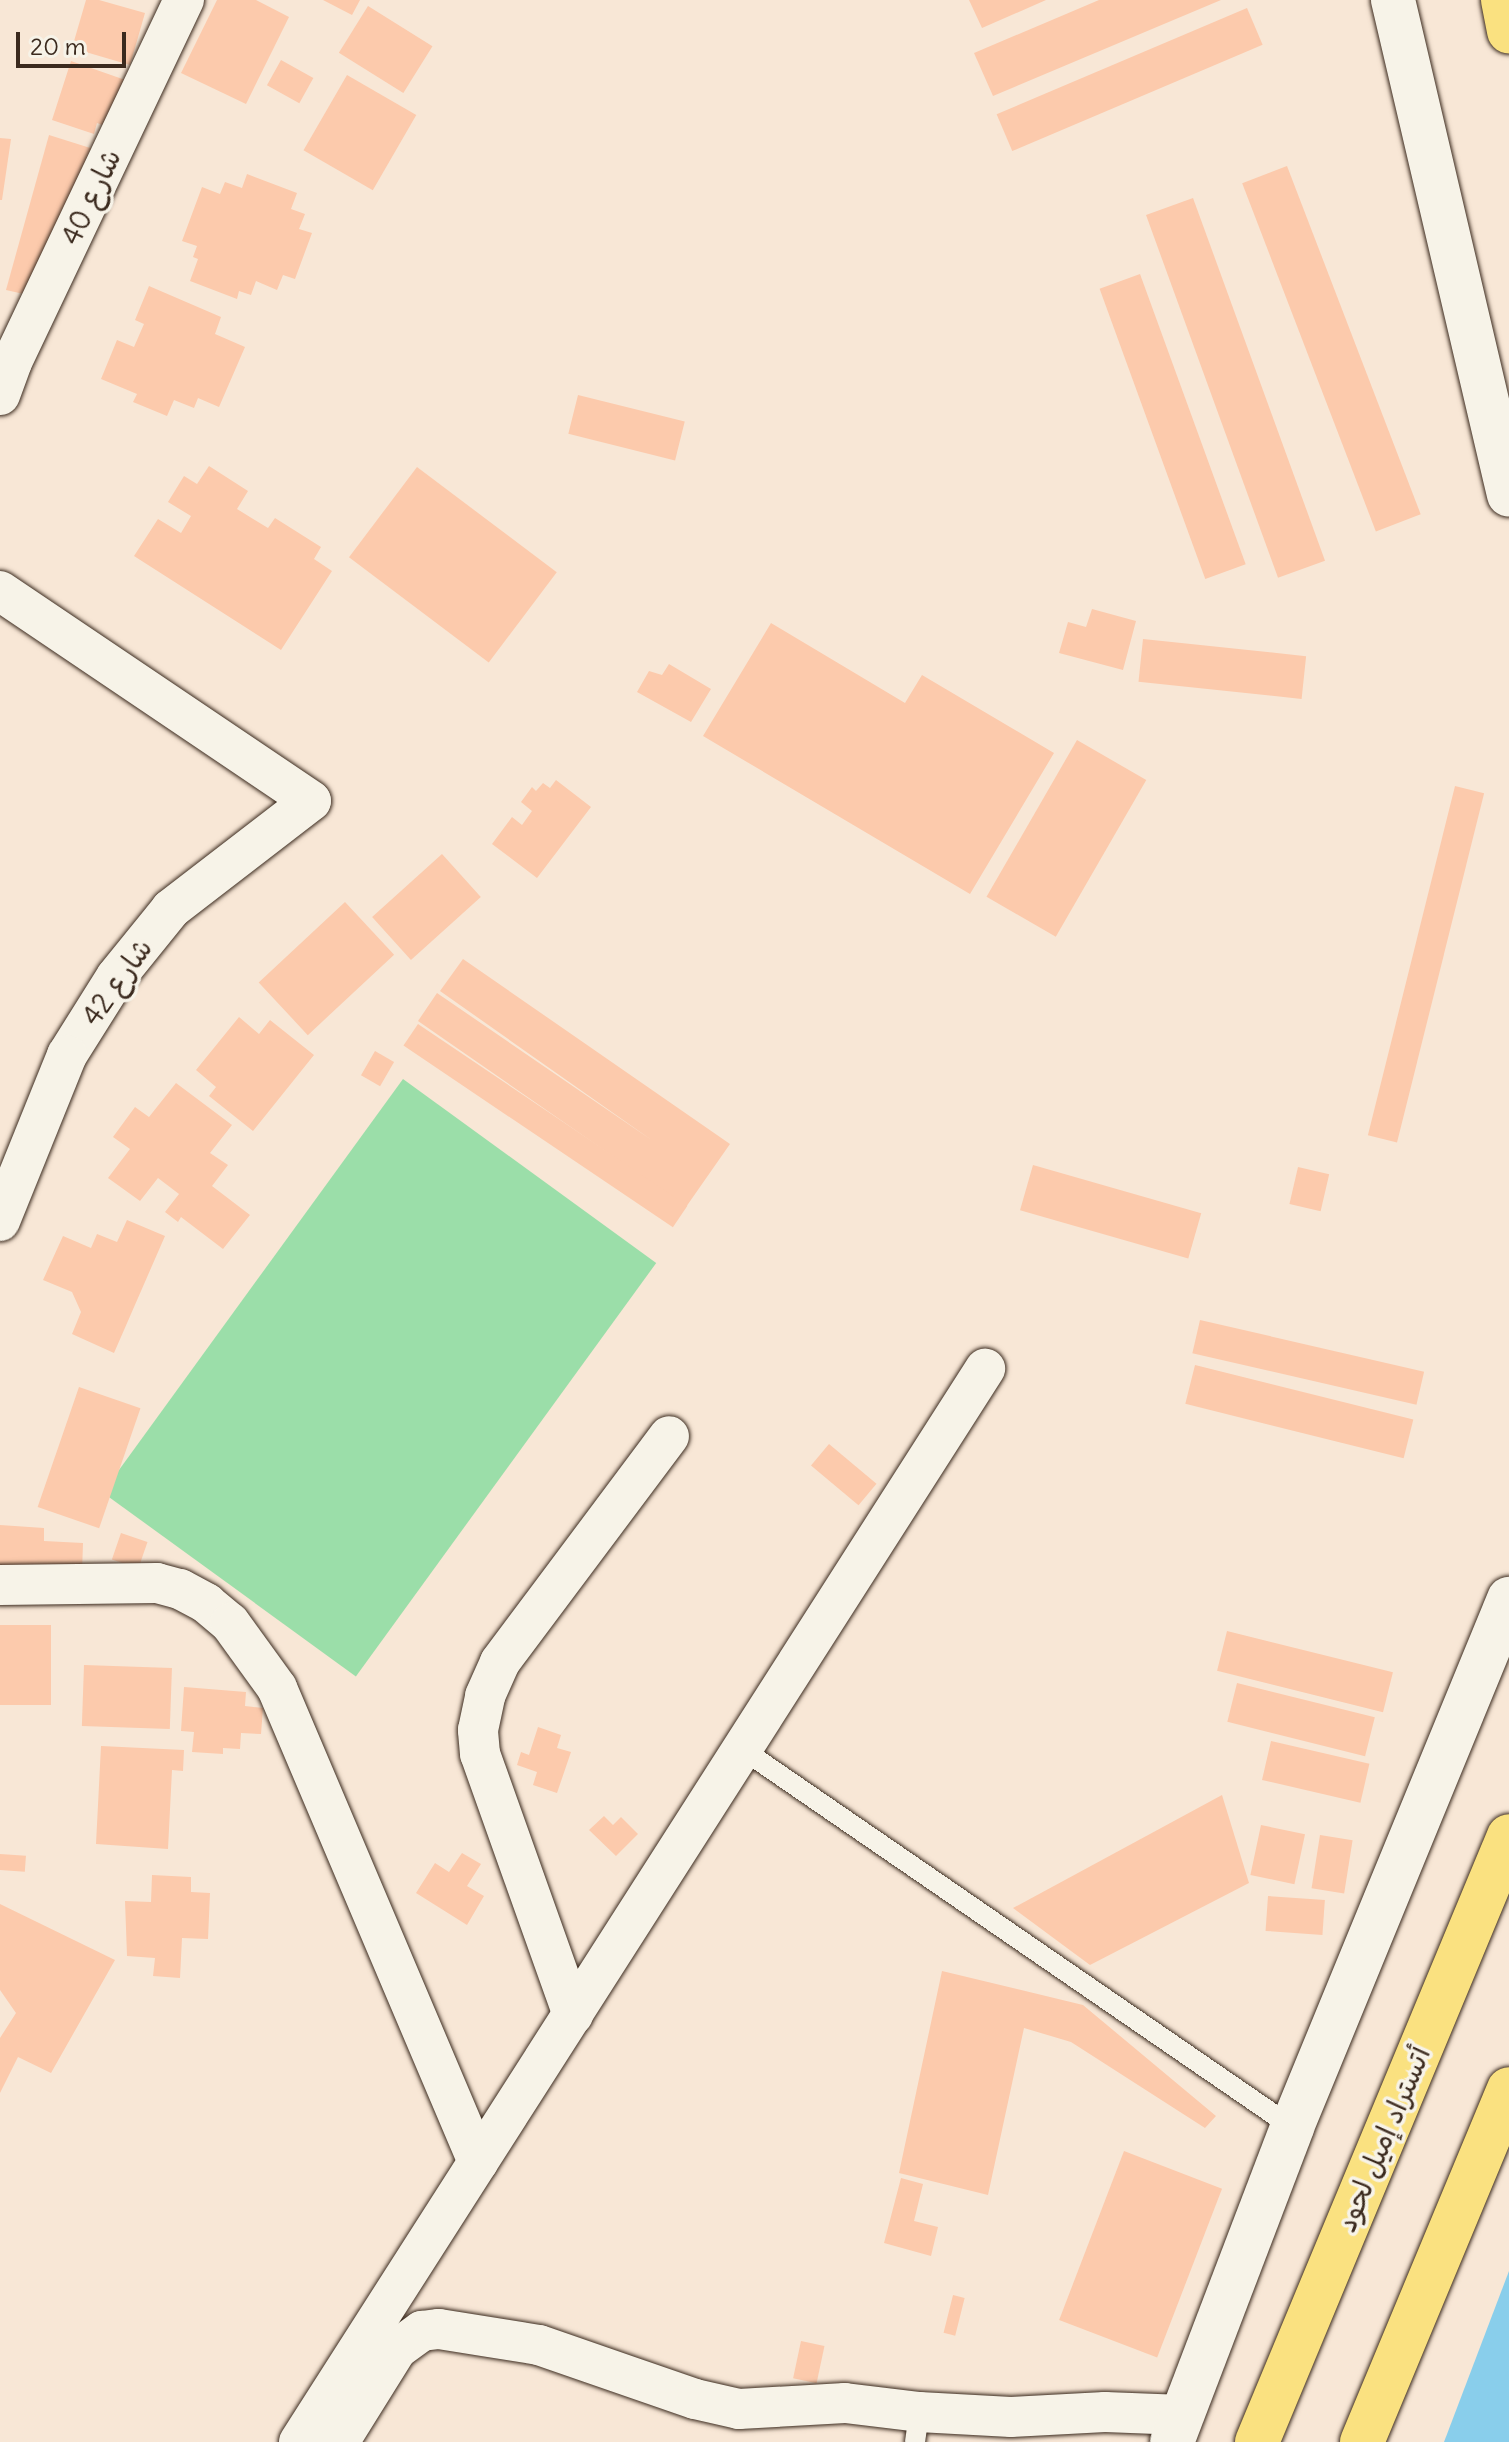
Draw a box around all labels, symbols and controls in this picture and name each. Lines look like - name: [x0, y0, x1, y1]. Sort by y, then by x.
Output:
- scale bar: [20, 16, 130, 66]
- text: 20 m: [30, 31, 86, 61]
- street label: شارع 40: [54, 144, 128, 250]
- street label: شارع 42: [75, 932, 159, 1032]
- street label: أتستراد إميل لحود: [1329, 2041, 1437, 2237]

